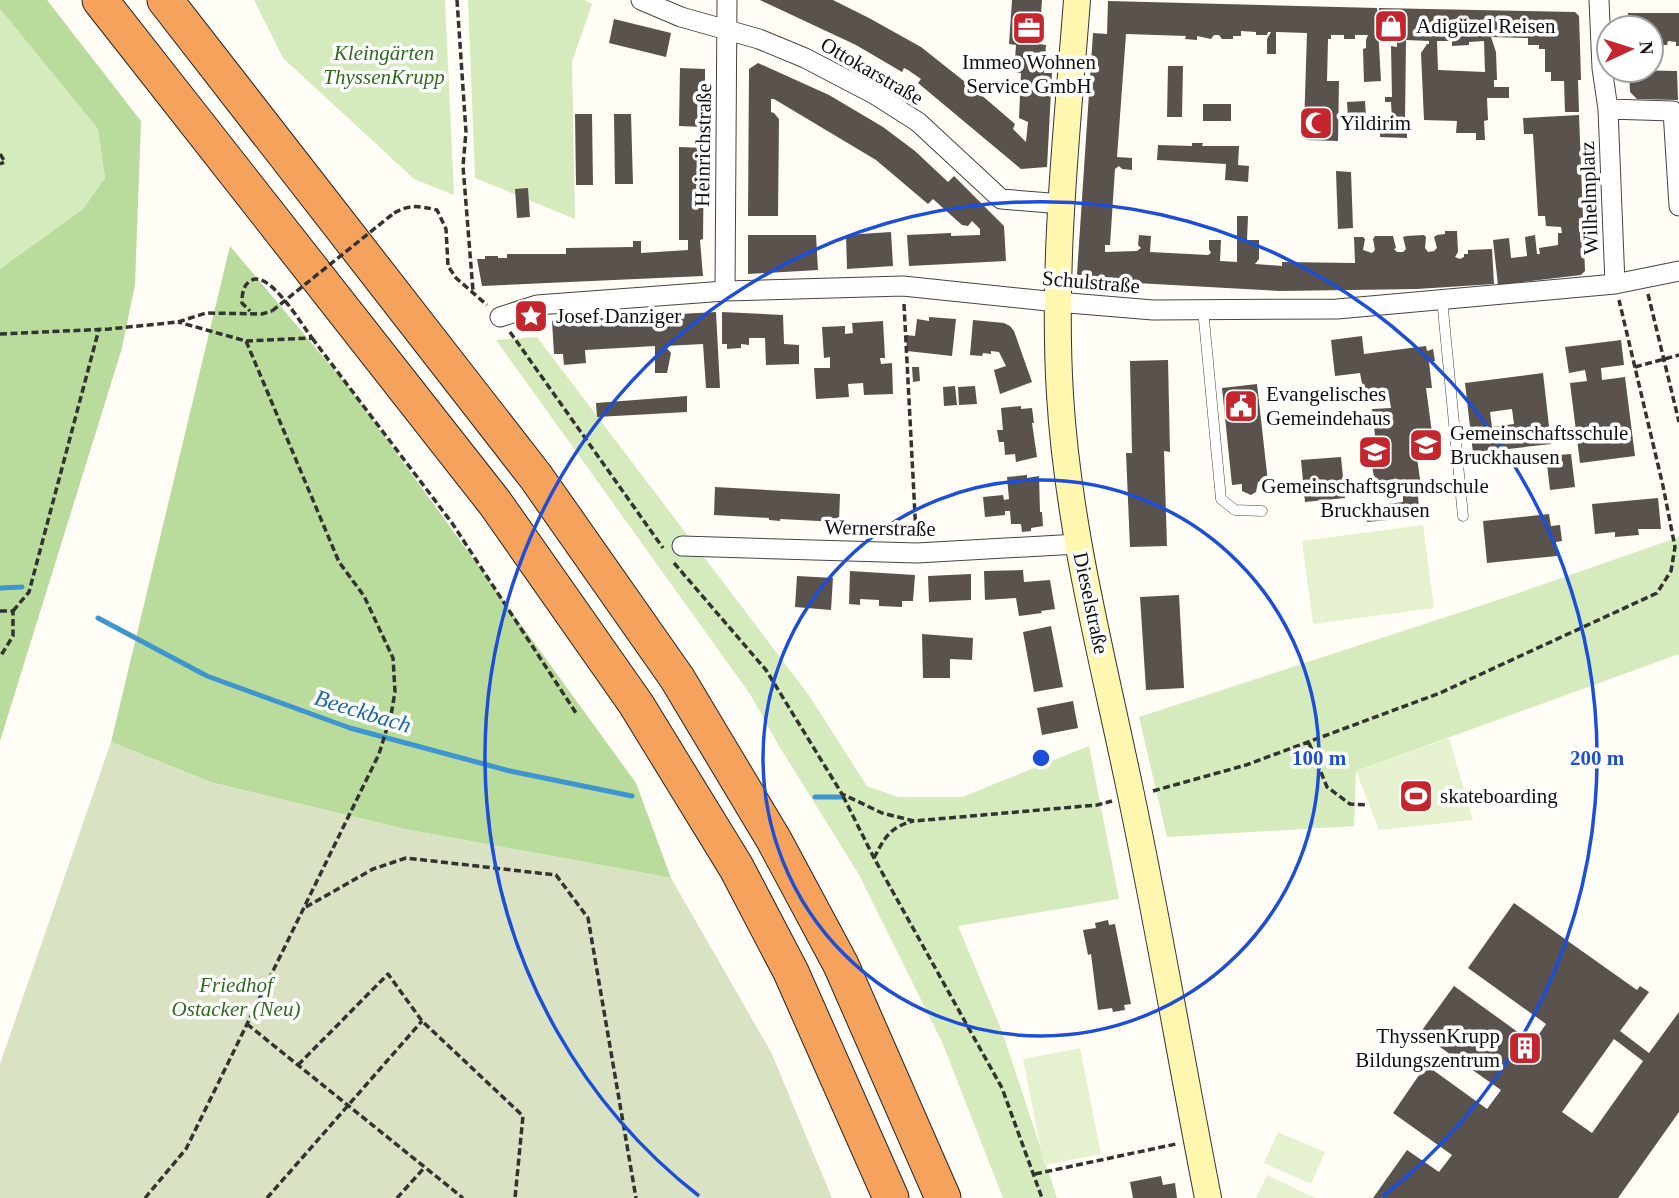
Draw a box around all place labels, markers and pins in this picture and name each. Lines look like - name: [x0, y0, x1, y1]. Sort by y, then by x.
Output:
- shop icon: Adigüzel Reisen: [1372, 7, 1410, 45]
- office icon: Immeo Wohnen Service GmbH: [1010, 9, 1048, 47]
- place label: Adigüzel Reisen: [1416, 14, 1556, 38]
- place label: Immeo Wohnen Service GmbH: [962, 50, 1096, 98]
- mosque icon: Yildirim: [1297, 104, 1335, 142]
- place label: Yildirim: [1340, 111, 1411, 135]
- place icon: Josef Danziger: [512, 297, 550, 335]
- place label: Josef Danziger: [556, 304, 681, 328]
- place label: Evangelisches Gemeindehaus: [1266, 382, 1391, 430]
- public building icon: Evangelisches Gemeindehaus: [1222, 387, 1260, 425]
- place label: Gemeinschaftsschule Bruckhausen: [1450, 421, 1628, 469]
- school or university icon: Gemeinschaftsschule Bruckhausen: [1407, 426, 1445, 464]
- school or university icon: Gemeinschaftsgrundschule Bruckhausen: [1356, 433, 1394, 471]
- place label: Gemeinschaftsgrundschule Bruckhausen: [1261, 474, 1489, 522]
- centre of rings: [1029, 746, 1053, 770]
- sports icon: skateboarding: [1397, 777, 1435, 815]
- place label: skateboarding: [1440, 784, 1558, 808]
- place label: ThyssenKrupp Bildungszentrum: [1355, 1024, 1500, 1072]
- building icon: ThyssenKrupp Bildungszentrum: [1506, 1029, 1544, 1067]

